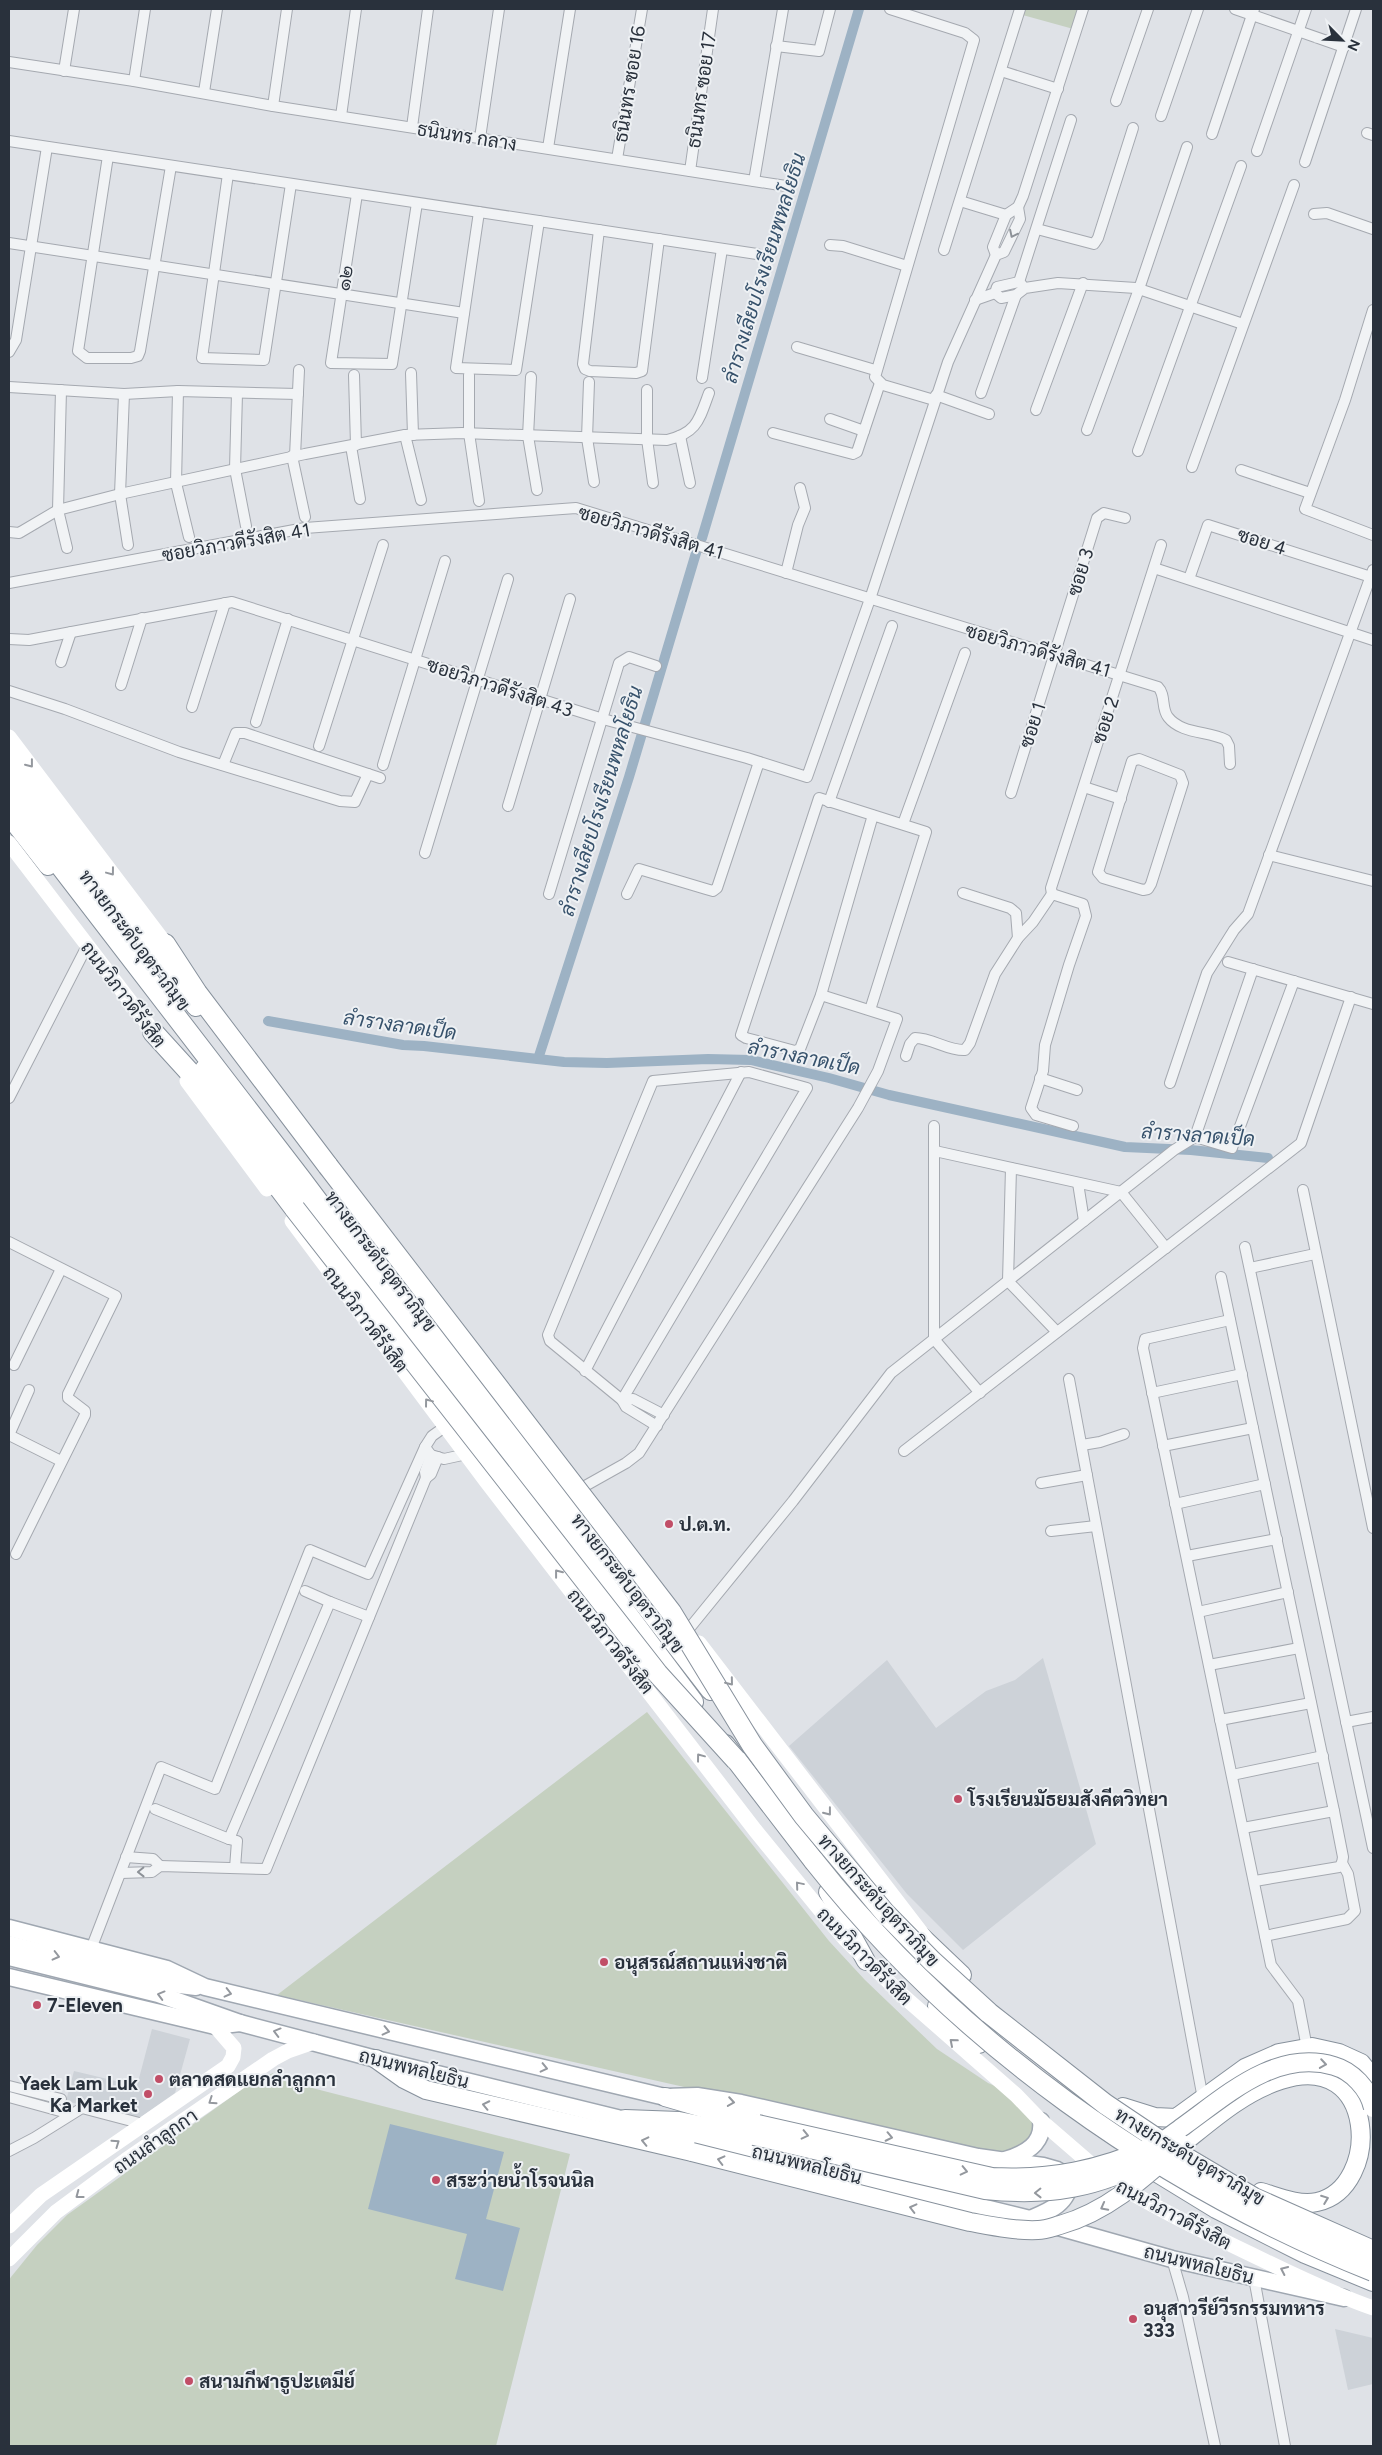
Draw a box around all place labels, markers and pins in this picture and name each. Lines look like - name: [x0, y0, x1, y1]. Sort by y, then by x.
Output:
- place label: ป.ต.ท.: [679, 1513, 731, 1536]
- marker: ป.ต.ท.: [663, 1518, 675, 1530]
- place label: โรงเรียนมัธยมสังคีตวิทยา: [967, 1787, 1168, 1811]
- marker: โรงเรียนมัธยมสังคีตวิทยา: [952, 1793, 964, 1805]
- place label: อนุสรณ์สถานแห่งชาติ: [614, 1950, 787, 1977]
- marker: อนุสรณ์สถานแห่งชาติ: [598, 1956, 610, 1968]
- place label: 7-Eleven: [47, 1994, 123, 2017]
- marker: 7-Eleven: [31, 1999, 43, 2011]
- place label: ตลาดสดแยกลำลูกกา: [169, 2068, 336, 2093]
- place label: Yaek Lam Luk Ka Market: [19, 2072, 139, 2117]
- marker: ตลาดสดแยกลำลูกกา: [153, 2073, 165, 2085]
- marker: Yaek Lam Luk Ka Market: [142, 2088, 154, 2100]
- place label: สระว่ายน้ำโรจนนิล: [446, 2163, 595, 2192]
- marker: สระว่ายน้ำโรจนนิล: [430, 2174, 442, 2186]
- place label: อนุสาวรีย์วีรกรรมทหาร 333: [1143, 2296, 1325, 2342]
- marker: อนุสาวรีย์วีรกรรมทหาร 333: [1127, 2313, 1139, 2325]
- place label: สนามกีฬาธูปะเตมีย์: [199, 2369, 356, 2395]
- marker: สนามกีฬาธูปะเตมีย์: [183, 2375, 195, 2387]

